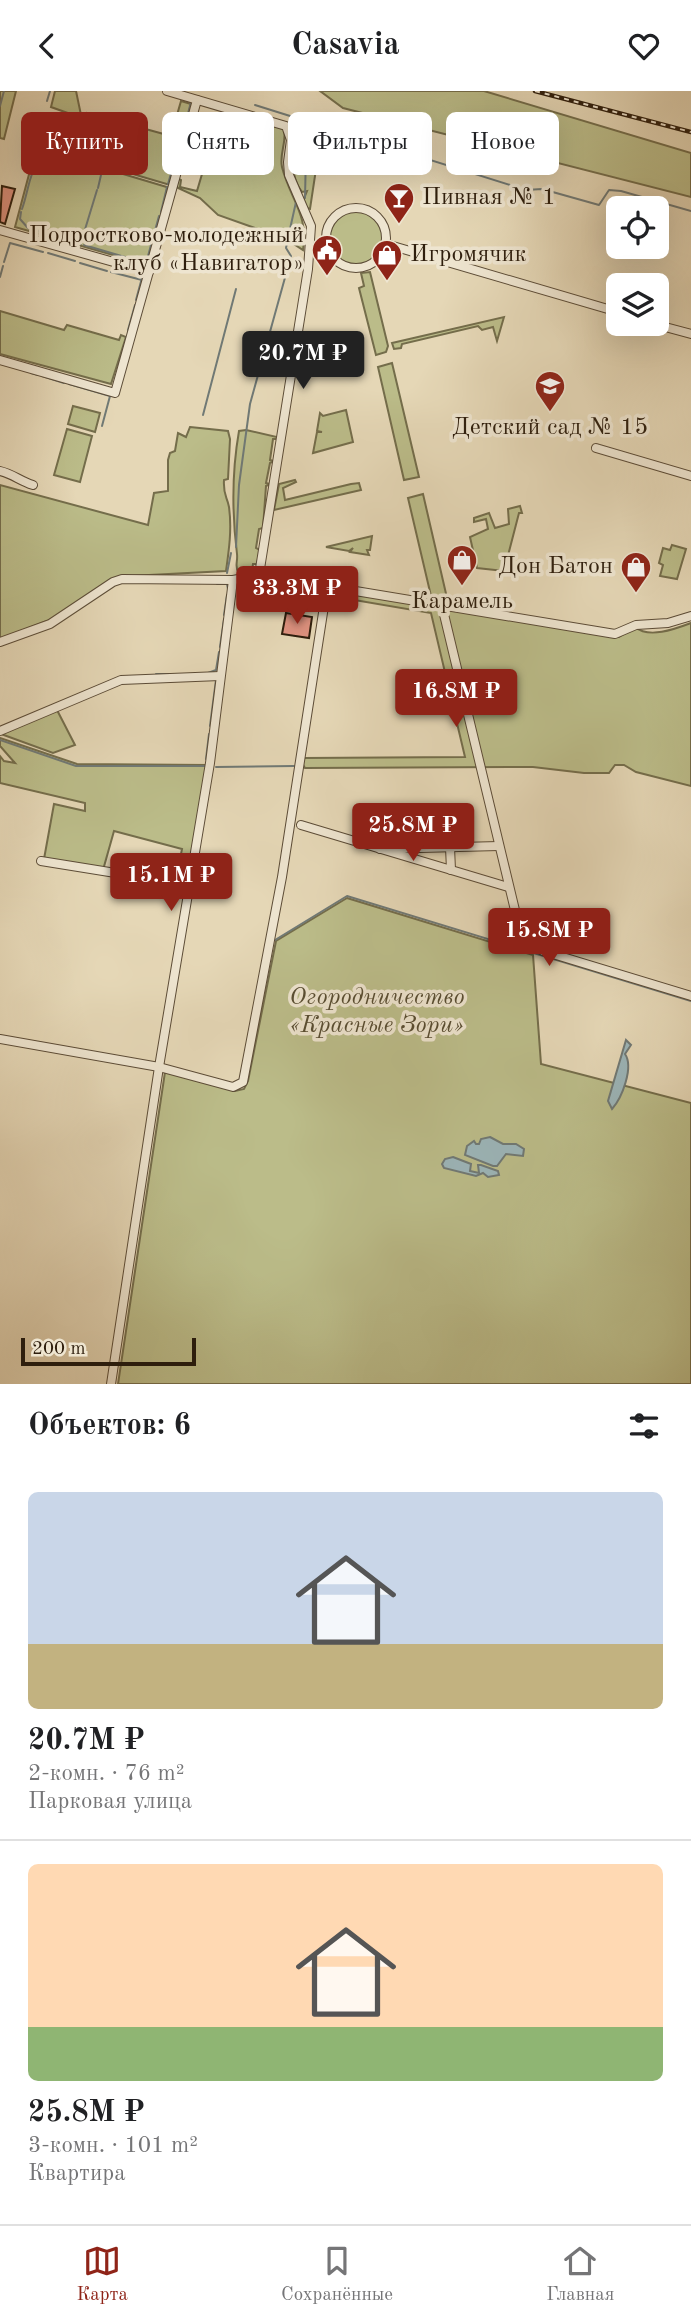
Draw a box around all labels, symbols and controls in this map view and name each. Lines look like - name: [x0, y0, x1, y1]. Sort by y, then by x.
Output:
- icon: back: [28, 27, 66, 65]
- icon: heart: [625, 27, 663, 65]
- text: Casavia: [291, 30, 400, 62]
- chip: Купить: [21, 112, 148, 175]
- chip: Снять: [162, 112, 274, 175]
- chip: Фильтры: [288, 112, 432, 175]
- chip: Новое: [446, 112, 559, 175]
- bar icon: Пивная № 1: [382, 181, 416, 225]
- place label: Пивная № 1: [422, 186, 556, 210]
- map controls: [606, 196, 669, 336]
- button: locate: [606, 196, 669, 259]
- place label: Подростково-молодежный клуб «Навигатор»: [29, 224, 304, 276]
- public building icon: Подростково-молодежный клуб «Навигатор»: [310, 233, 344, 277]
- shop icon: Игромячик: [370, 238, 404, 282]
- place label: Игромячик: [410, 243, 527, 267]
- button: layers: [606, 273, 669, 336]
- pin: 20.7M ₽: [238, 331, 368, 391]
- text: 20.7M ₽: [258, 342, 348, 365]
- school or university icon: Детский сад № 15: [533, 369, 567, 413]
- place label: Детский сад № 15: [452, 416, 648, 440]
- shop icon: Карамель: [445, 543, 479, 587]
- shop icon: Дон Батон: [619, 550, 653, 594]
- place label: Дон Батон: [498, 555, 613, 579]
- pin: 33.3M ₽: [232, 567, 362, 626]
- text: 33.3M ₽: [252, 577, 342, 600]
- place label: Карамель: [411, 590, 513, 614]
- pin: 16.8M ₽: [391, 669, 521, 729]
- text: 16.8M ₽: [411, 680, 501, 703]
- pin: 25.8M ₽: [348, 803, 478, 863]
- text: 25.8M ₽: [368, 814, 458, 837]
- pin: 15.1M ₽: [106, 853, 236, 913]
- text: 15.1M ₽: [126, 864, 216, 887]
- pin: 15.8M ₽: [484, 909, 614, 968]
- text: 15.8M ₽: [504, 919, 594, 942]
- park label: Огородничество «Красные Зори»: [289, 986, 465, 1038]
- scale bar: [21, 1335, 196, 1367]
- text: 200 m: [32, 1340, 85, 1359]
- icon: filters: [625, 1407, 663, 1445]
- text: Объектов: 6: [28, 1411, 191, 1441]
- icon: home: [283, 1537, 409, 1663]
- text: 20.7M ₽: [28, 1726, 145, 1756]
- text: 2-комн. · 76 m²: [28, 1762, 185, 1785]
- text: Парковая улица: [28, 1790, 192, 1813]
- icon: home: [283, 1909, 409, 2035]
- text: 25.8M ₽: [28, 2098, 145, 2128]
- text: 3-комн. · 101 m²: [28, 2134, 198, 2157]
- text: Квартира: [28, 2162, 126, 2185]
- tab: Карта: [77, 2242, 128, 2307]
- tab: Сохранённые: [281, 2242, 393, 2307]
- tab: Главная: [546, 2242, 614, 2307]

